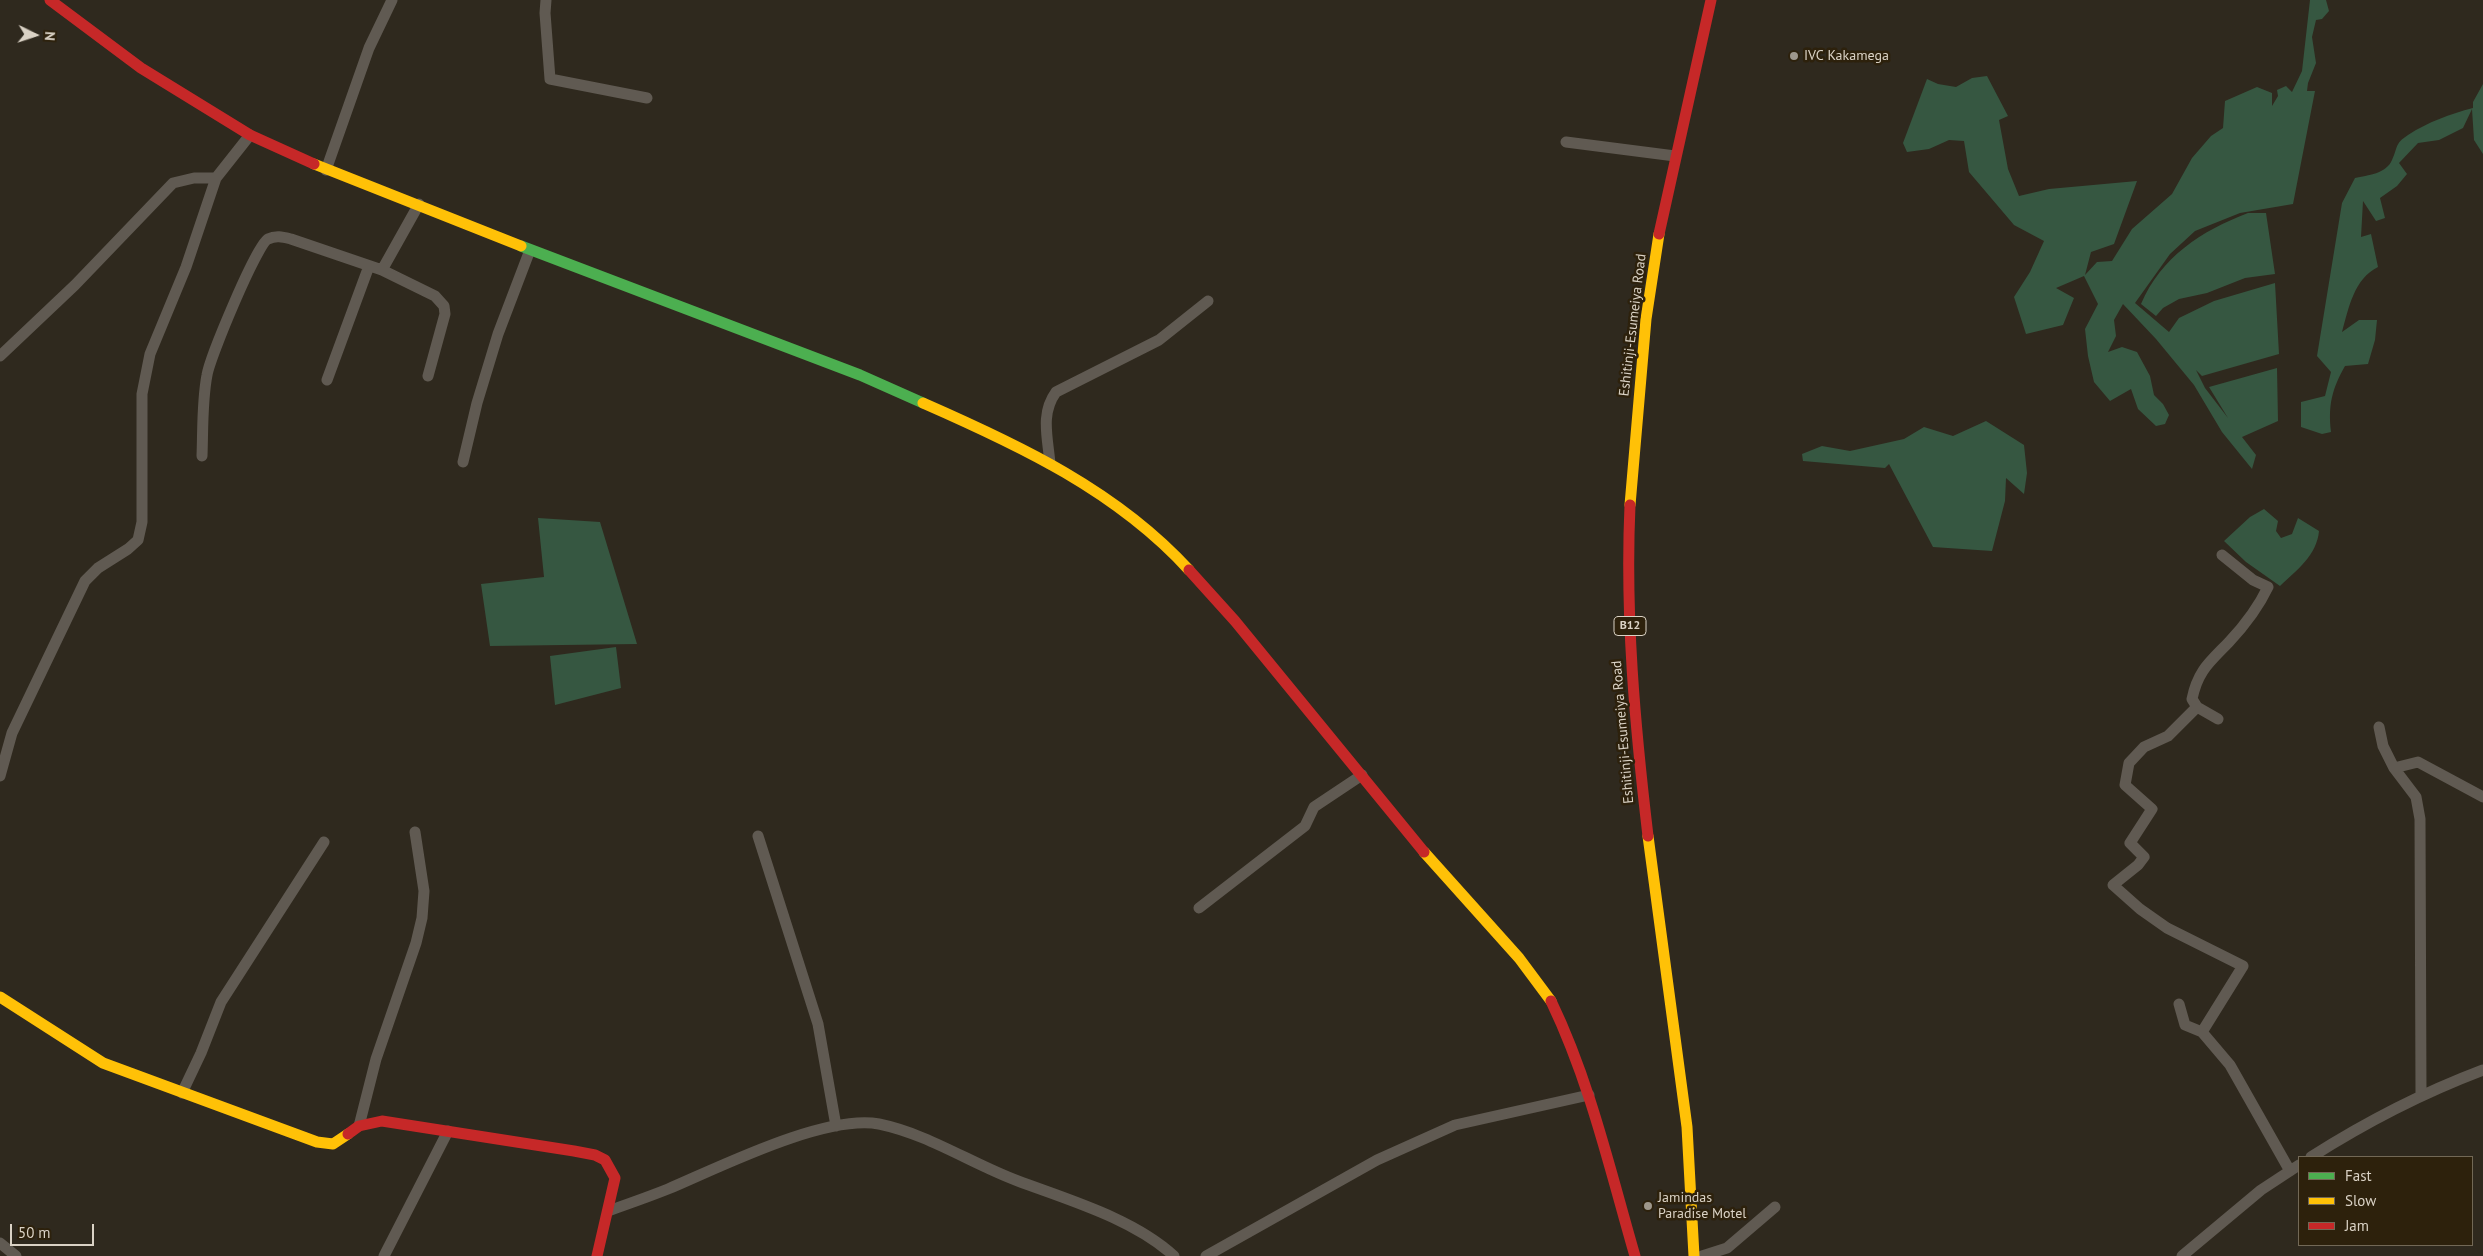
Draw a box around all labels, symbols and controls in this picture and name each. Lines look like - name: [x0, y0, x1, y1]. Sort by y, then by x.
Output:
- north arrow: [10, 10, 60, 60]
- text: N: [41, 31, 59, 41]
- place label: IVC Kakamega: [1804, 48, 1889, 64]
- marker: IVC Kakamega: [1788, 50, 1800, 62]
- street label: Eshitinji-Esumeiya Road: [1616, 253, 1650, 397]
- road number: B12: [1614, 616, 1646, 636]
- street label: Eshitinji-Esumeiya Road: [1608, 660, 1638, 804]
- legend: [2298, 1156, 2473, 1246]
- text: Fast: [2345, 1166, 2372, 1185]
- place label: Jamindas Paradise Motel: [1658, 1190, 1746, 1222]
- text: Slow: [2345, 1191, 2376, 1210]
- marker: Jamindas Paradise Motel: [1642, 1200, 1654, 1212]
- scale bar: [12, 1214, 96, 1246]
- text: Jam: [2345, 1216, 2369, 1235]
- text: 50 m: [18, 1223, 51, 1242]

